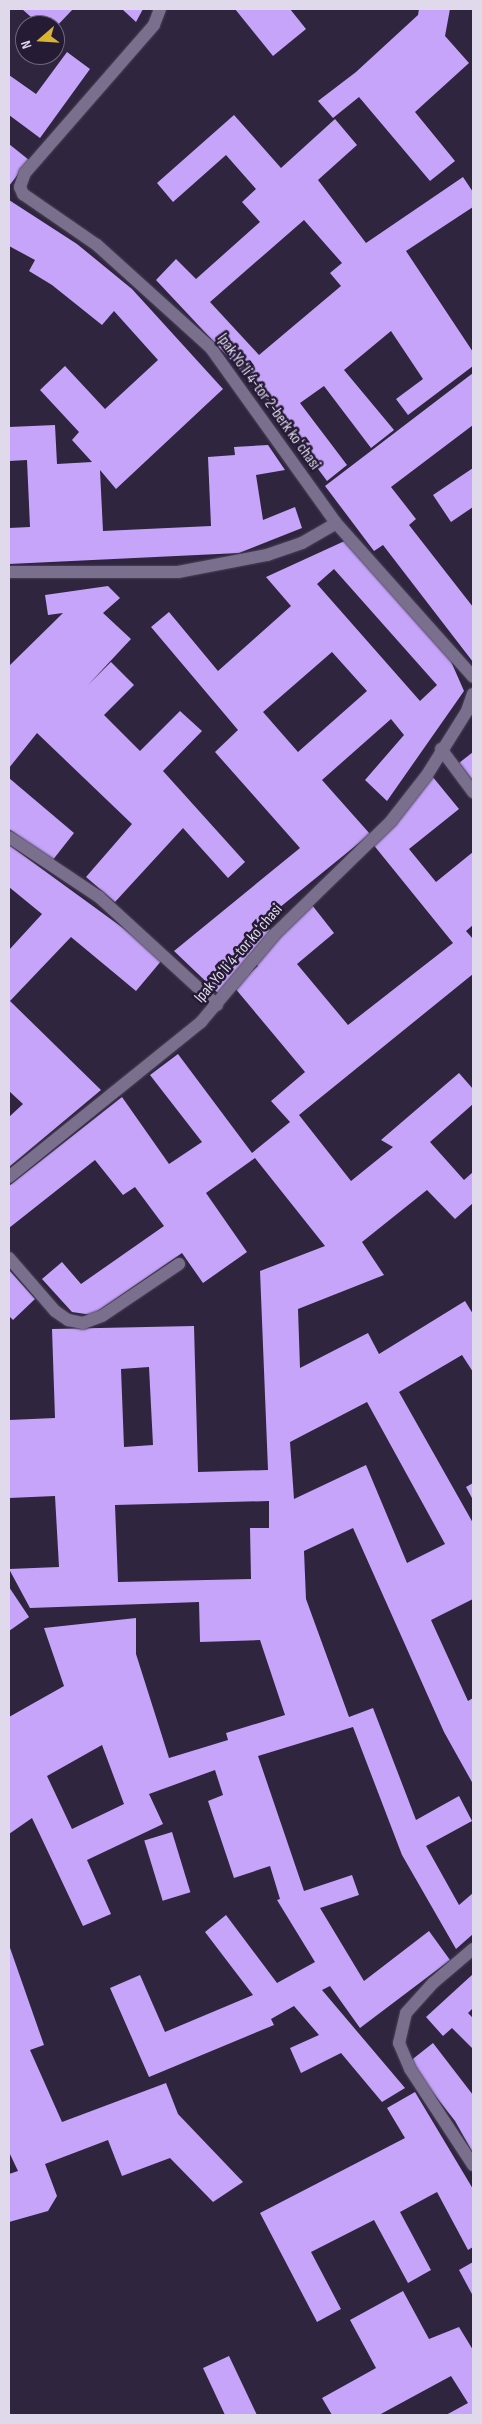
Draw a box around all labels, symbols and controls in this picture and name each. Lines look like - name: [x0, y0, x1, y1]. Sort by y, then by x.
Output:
- north arrow: [15, 15, 65, 65]
- text: N: [17, 38, 36, 51]
- street label: Ipak Yoʻli 4-tor 2-berk koʻchasi: [212, 330, 324, 474]
- street label: Ipak Yoʻli 4-tor koʻchasi: [191, 901, 287, 1007]

